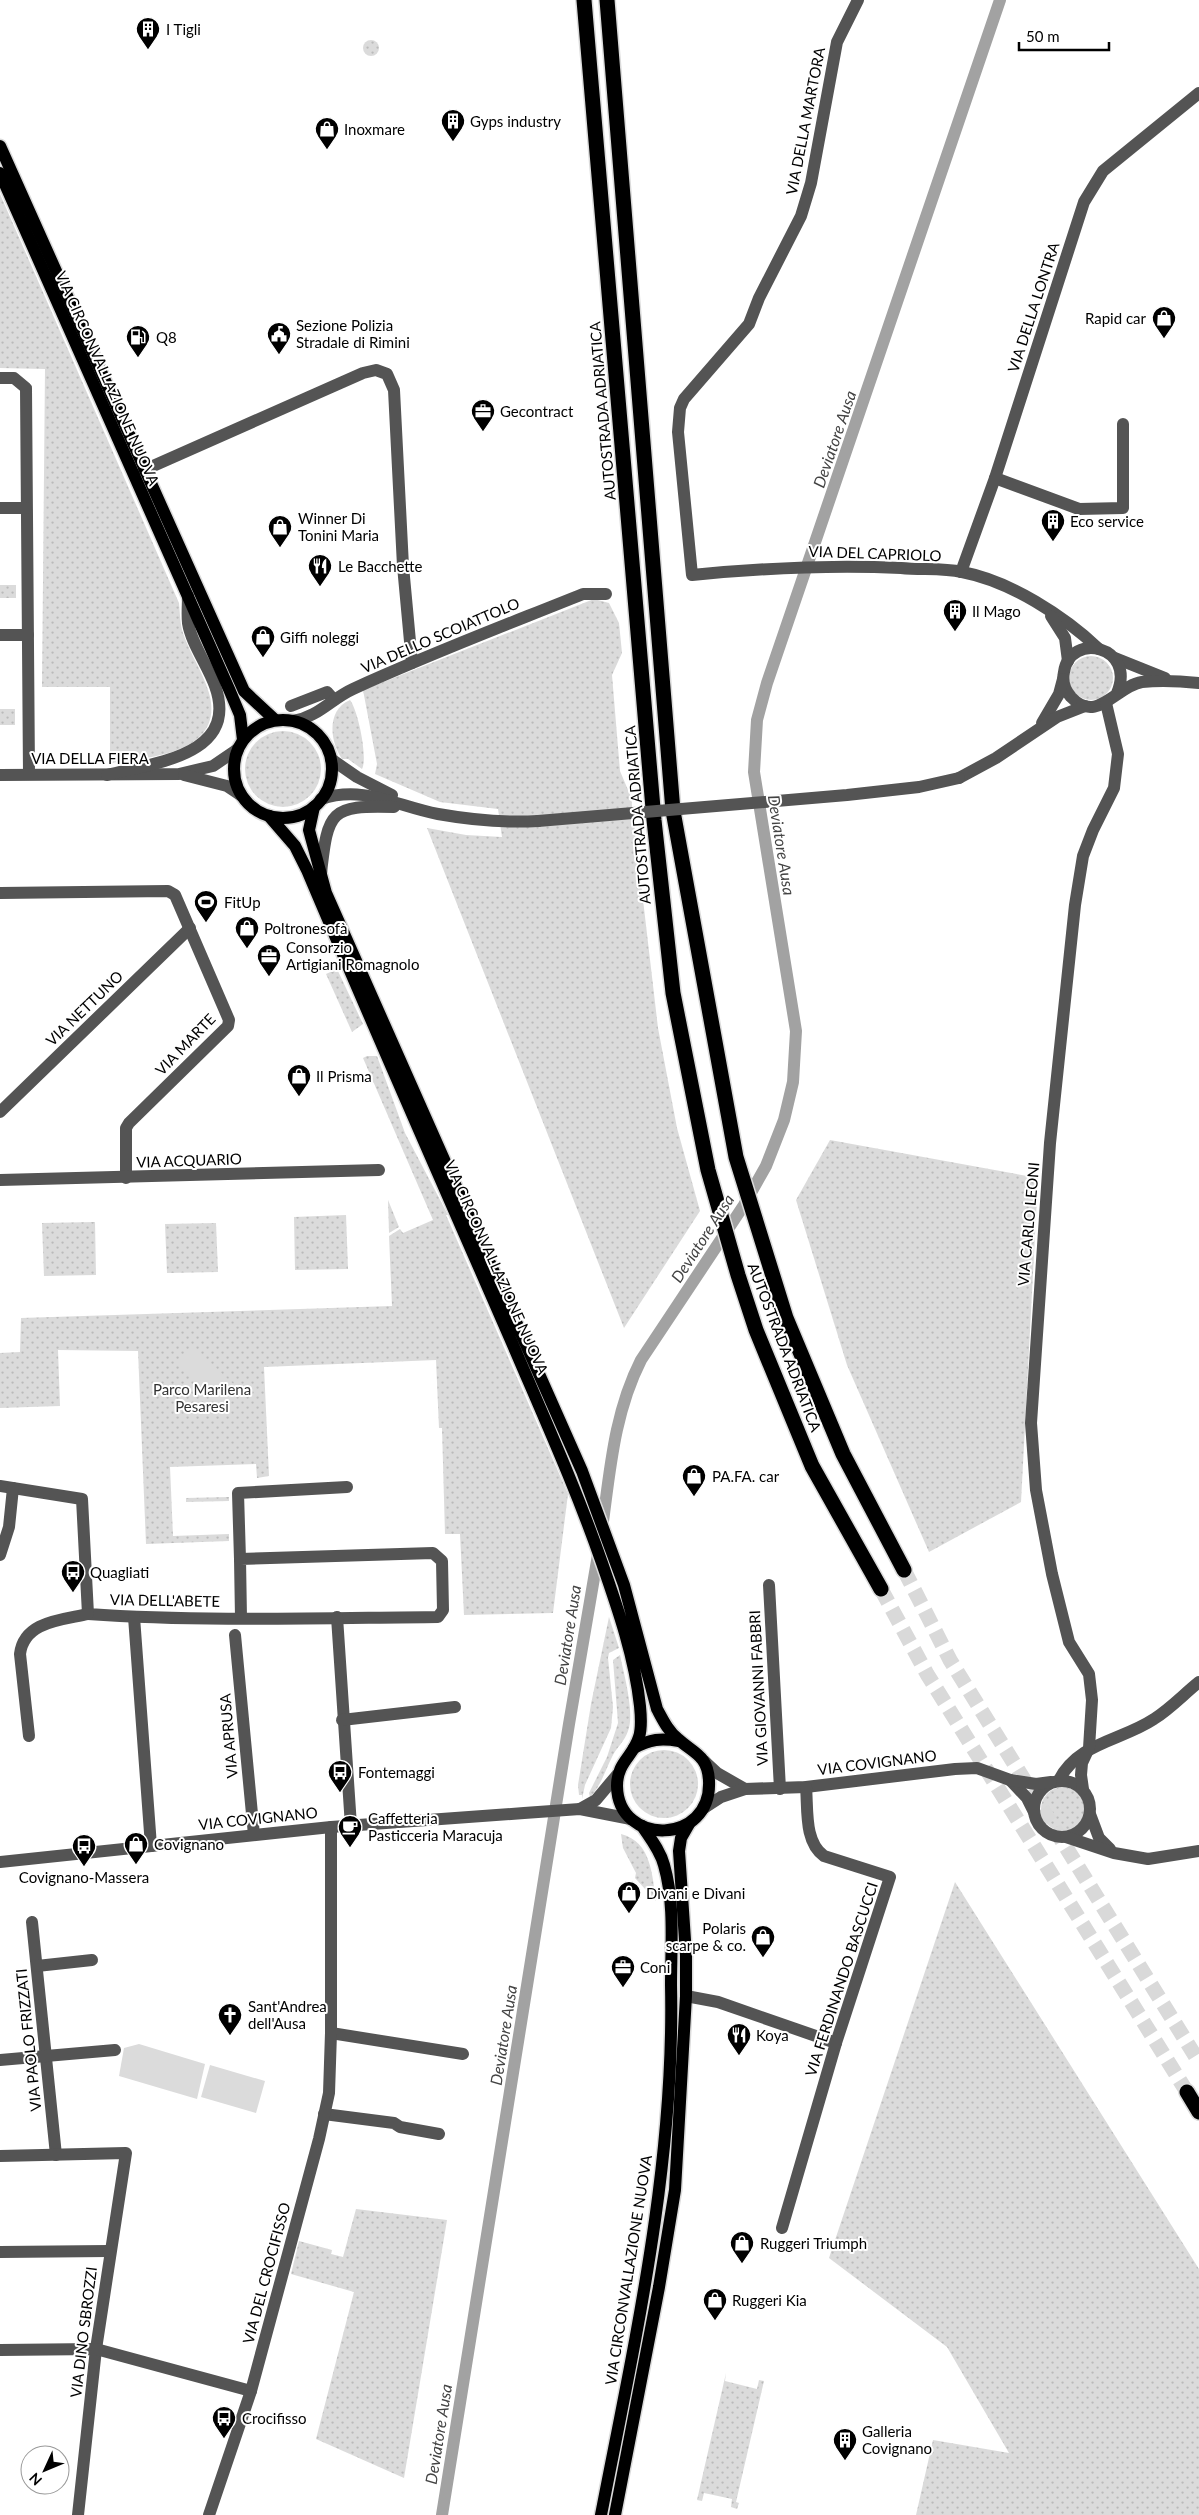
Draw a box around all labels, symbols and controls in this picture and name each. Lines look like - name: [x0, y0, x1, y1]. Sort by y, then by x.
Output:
- building icon: I Tigli: [135, 16, 161, 50]
- place label: I Tigli: [166, 20, 201, 38]
- scale bar: [1019, 20, 1109, 52]
- text: 50 m: [1026, 27, 1060, 45]
- street label: VIA DELLA MARTORA: [782, 45, 828, 196]
- building icon: Gyps industry: [440, 108, 466, 142]
- place label: Gyps industry: [470, 112, 561, 130]
- shop icon: Inoxmare: [314, 116, 340, 150]
- place label: Inoxmare: [344, 120, 405, 138]
- street label: VIA DELLA LONTRA: [1003, 239, 1063, 374]
- street label: VIA CIRCONVALLAZIONE NUOVA: [52, 268, 164, 489]
- shop icon: Rapid car: [1151, 305, 1177, 339]
- place label: Rapid car: [1085, 309, 1147, 327]
- place label: Sezione Polizia Stradale di Rimini: [296, 316, 410, 351]
- street label: AUTOSTRADA ADRIATICA: [585, 320, 619, 501]
- public building icon: Sezione Polizia Stradale di Rimini: [266, 321, 292, 355]
- fuel station icon: Q8: [125, 324, 151, 358]
- place label: Q8: [156, 328, 177, 346]
- water label: Deviatore Ausa: [809, 388, 859, 490]
- office icon: Gecontract: [470, 398, 496, 432]
- place label: Gecontract: [500, 402, 574, 420]
- building icon: Eco service: [1040, 508, 1066, 542]
- place label: Winner Di Tonini Maria: [298, 509, 379, 544]
- place label: Eco service: [1070, 512, 1144, 530]
- shop icon: Winner Di Tonini Maria: [267, 514, 293, 548]
- street label: VIA DEL CAPRIOLO: [808, 542, 942, 564]
- restaurant icon: Le Bacchette: [307, 553, 333, 587]
- place label: Le Bacchette: [338, 557, 423, 575]
- street label: VIA DELLO SCOIATTOLO: [358, 593, 522, 677]
- building icon: Il Mago: [942, 598, 968, 632]
- place label: Il Mago: [972, 602, 1021, 620]
- shop icon: Giffi noleggi: [250, 624, 276, 658]
- place label: Giffi noleggi: [280, 628, 359, 646]
- street label: AUTOSTRADA ADRIATICA: [620, 724, 654, 905]
- street label: VIA DELLA FIERA: [31, 749, 150, 767]
- water label: Deviatore Ausa: [765, 794, 799, 896]
- sports icon: FitUp: [193, 889, 219, 923]
- place label: FitUp: [224, 893, 261, 911]
- shop icon: Poltronesofà: [234, 915, 260, 949]
- place label: Poltronesofà: [264, 919, 347, 937]
- place label: Consorzio Artigiani Romagnolo: [286, 938, 419, 973]
- office icon: Consorzio Artigiani Romagnolo: [256, 943, 282, 977]
- street label: VIA NETTUNO: [42, 967, 126, 1049]
- street label: VIA MARTE: [151, 1010, 219, 1078]
- shop icon: Il Prisma: [286, 1063, 312, 1097]
- place label: Il Prisma: [316, 1067, 372, 1085]
- street label: VIA ACQUARIO: [136, 1149, 242, 1171]
- street label: VIA CIRCONVALLAZIONE NUOVA: [441, 1157, 553, 1378]
- street label: VIA CARLO LEONI: [1014, 1161, 1042, 1287]
- water label: Deviatore Ausa: [666, 1190, 738, 1286]
- street label: AUTOSTRADA ADRIATICA: [744, 1260, 826, 1435]
- park label: Parco Marilena Pesaresi: [153, 1380, 251, 1415]
- shop icon: PA.FA. car: [681, 1463, 707, 1497]
- place label: PA.FA. car: [712, 1467, 780, 1485]
- bus stop icon: Quagliati: [60, 1559, 86, 1593]
- place label: Quagliati: [90, 1563, 149, 1581]
- water label: Deviatore Ausa: [550, 1584, 584, 1686]
- street label: VIA DELL'ABETE: [110, 1590, 220, 1610]
- street label: VIA GIOVANNI FABBRI: [745, 1610, 771, 1766]
- street label: VIA APRUSA: [215, 1692, 241, 1779]
- street label: VIA COVIGNANO: [816, 1746, 938, 1778]
- bus stop icon: Fontemaggi: [327, 1759, 353, 1793]
- place label: Fontemaggi: [358, 1763, 435, 1781]
- street label: VIA COVIGNANO: [198, 1803, 318, 1833]
- place label: Caffetteria Pasticceria Maracuja: [368, 1809, 503, 1844]
- cafe icon: Caffetteria Pasticceria Maracuja: [337, 1814, 363, 1848]
- shop icon: Covignano: [123, 1831, 149, 1865]
- bus stop icon: Covignano-Massera: [71, 1833, 97, 1867]
- place label: Covignano: [154, 1835, 224, 1853]
- place label: Covignano-Massera: [19, 1868, 149, 1886]
- shop icon: Divani e Divani: [616, 1880, 642, 1914]
- street label: VIA FERDINANDO BASCUCCI: [801, 1880, 881, 2078]
- place label: Divani e Divani: [646, 1884, 745, 1902]
- place label: Polaris scarpe & co.: [666, 1919, 746, 1954]
- shop icon: Polaris scarpe & co.: [750, 1924, 776, 1958]
- office icon: Coni: [610, 1954, 636, 1988]
- place label: Coni: [640, 1958, 670, 1976]
- street label: VIA PAOLO FRIZZATI: [12, 1968, 44, 2112]
- water label: Deviatore Ausa: [486, 1984, 520, 2086]
- place label: Sant'Andrea dell'Ausa: [248, 1997, 327, 2032]
- church icon: Sant'Andrea dell'Ausa: [217, 2002, 243, 2036]
- restaurant icon: Koya: [726, 2022, 752, 2056]
- place label: Koya: [756, 2026, 789, 2044]
- street label: VIA CIRCONVALLAZIONE NUOVA: [601, 2153, 655, 2386]
- street label: VIA DEL CROCIFISSO: [238, 2200, 294, 2346]
- shop icon: Ruggeri Triumph: [729, 2230, 755, 2264]
- place label: Ruggeri Triumph: [760, 2234, 867, 2252]
- street label: VIA DINO SBROZZI: [66, 2265, 100, 2399]
- shop icon: Ruggeri Kia: [702, 2287, 728, 2321]
- place label: Ruggeri Kia: [732, 2291, 807, 2309]
- water label: Deviatore Ausa: [421, 2383, 455, 2485]
- bus stop icon: Crocifisso: [211, 2405, 237, 2439]
- place label: Crocifisso: [242, 2409, 306, 2427]
- place label: Galleria Covignano: [862, 2422, 932, 2457]
- building icon: Galleria Covignano: [832, 2427, 858, 2461]
- north arrow: [20, 2445, 70, 2495]
- text: N: [25, 2470, 45, 2489]

